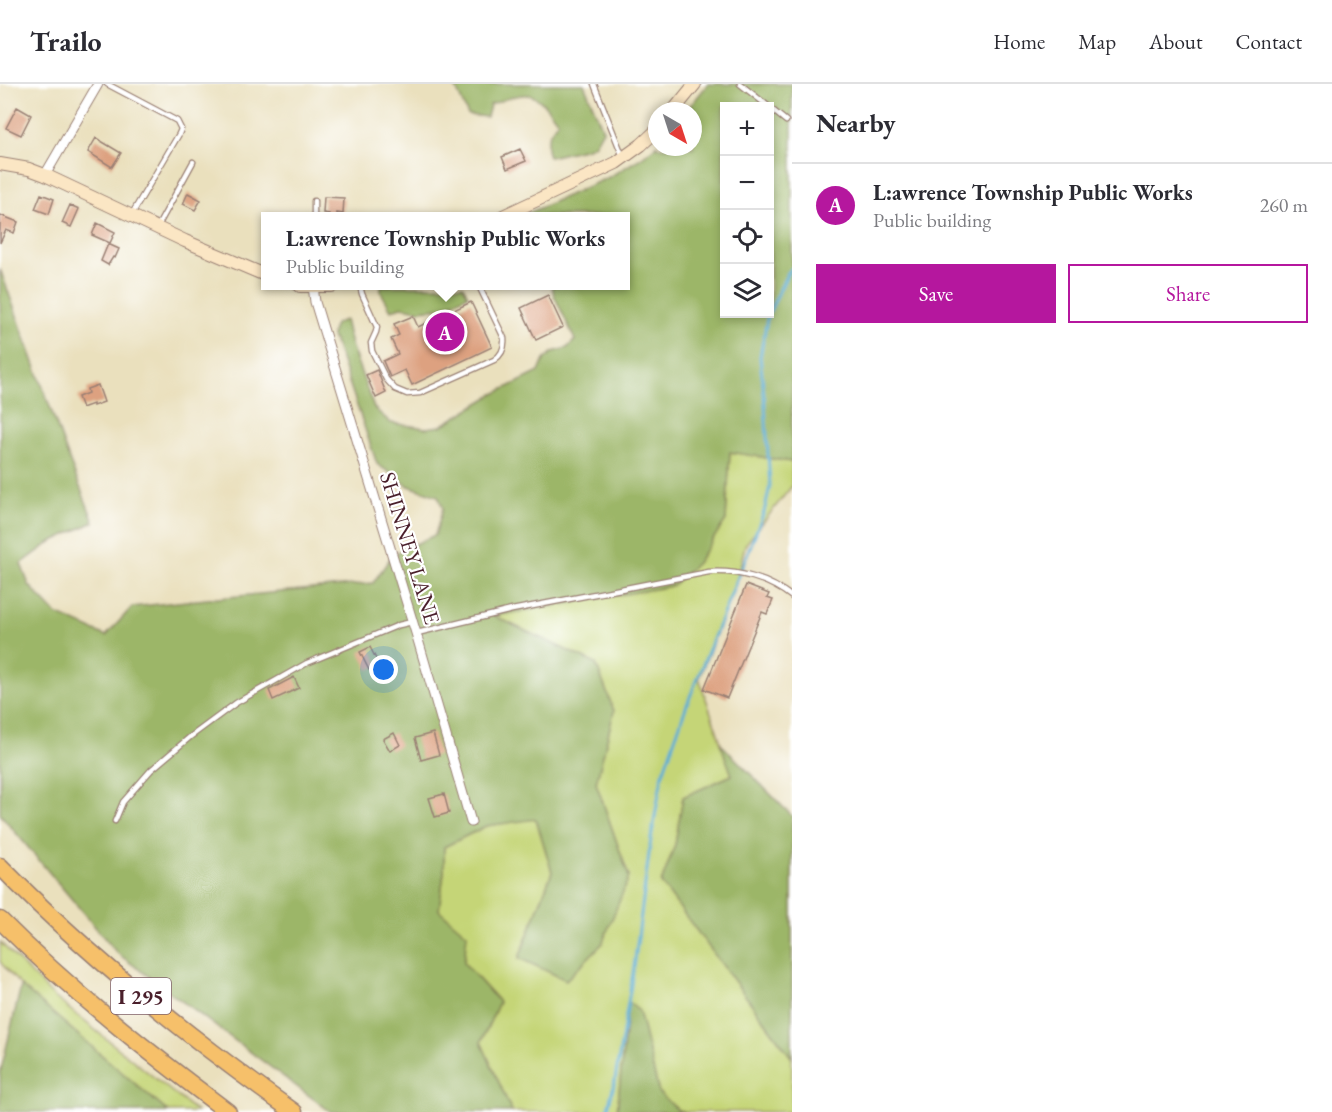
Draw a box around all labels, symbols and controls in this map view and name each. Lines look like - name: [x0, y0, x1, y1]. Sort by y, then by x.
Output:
- text: Trailo: [30, 23, 102, 59]
- text: Home: [993, 28, 1045, 55]
- text: Map: [1078, 28, 1116, 55]
- text: About: [1149, 28, 1202, 55]
- text: Contact: [1235, 28, 1302, 55]
- north arrow: [648, 102, 702, 156]
- map controls: [720, 102, 774, 318]
- button: +: [720, 102, 774, 156]
- text: Nearby: [816, 106, 896, 140]
- button: −: [720, 156, 774, 210]
- text: L:awrence Township Public Works: [873, 178, 1193, 207]
- text: A: [828, 192, 843, 218]
- text: 260 m: [1260, 192, 1308, 218]
- text: Public building: [873, 207, 991, 233]
- button: locate: [720, 210, 774, 264]
- popup: [261, 212, 630, 290]
- text: L:awrence Township Public Works: [286, 224, 605, 253]
- text: Public building: [286, 253, 404, 279]
- button: layers: [720, 264, 774, 318]
- button: Save: [816, 264, 1056, 323]
- button: Share: [1068, 264, 1308, 323]
- pin: A: [426, 310, 464, 354]
- street label: SHINNEY LANE: [373, 468, 447, 628]
- your location: [369, 655, 398, 684]
- road number: I 295: [111, 978, 171, 1014]

